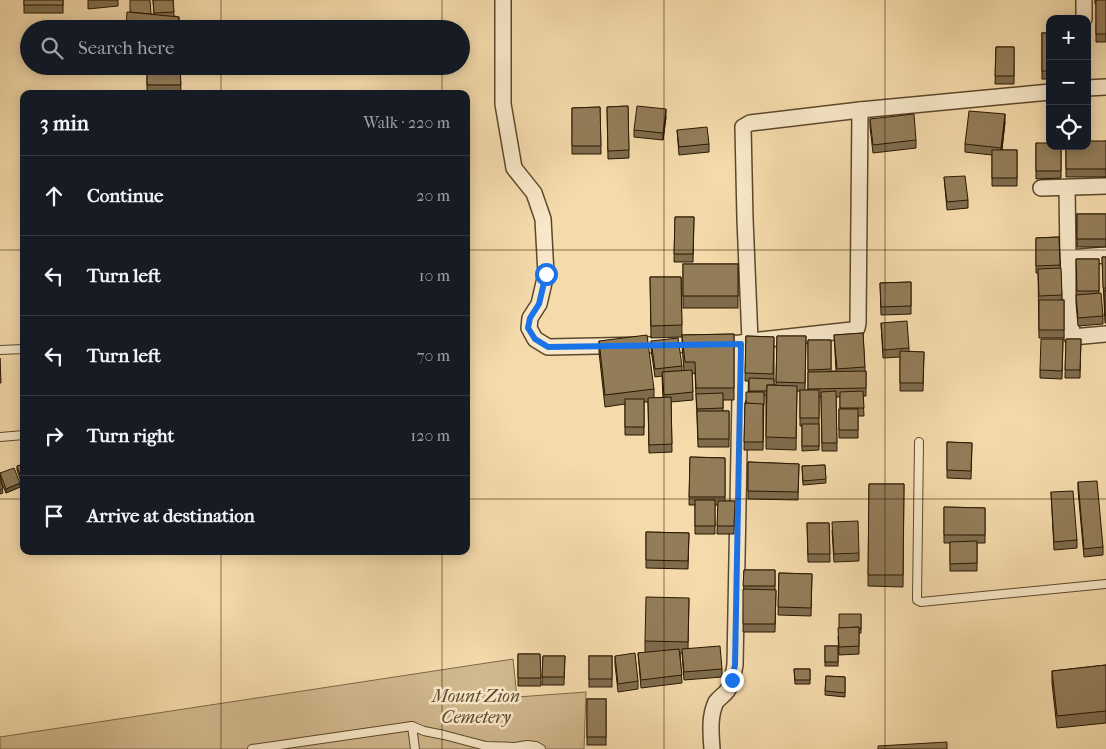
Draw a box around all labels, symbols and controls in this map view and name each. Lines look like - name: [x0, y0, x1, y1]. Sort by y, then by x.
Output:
- map controls: [1046, 15, 1091, 150]
- button: +: [1046, 15, 1091, 60]
- search box: [20, 20, 470, 75]
- icon: search: [38, 34, 66, 62]
- text: Search here: [78, 37, 174, 59]
- button: −: [1046, 60, 1091, 105]
- button: locate: [1046, 105, 1091, 150]
- text: 3 min: [40, 111, 89, 135]
- text: Walk · 220 m: [363, 113, 450, 132]
- icon: ahead: [40, 182, 68, 210]
- text: Continue: [87, 185, 163, 207]
- text: 20 m: [416, 186, 450, 205]
- icon: left: [40, 262, 68, 290]
- route start: [535, 263, 558, 286]
- text: Turn left: [87, 265, 161, 287]
- text: 10 m: [419, 266, 450, 285]
- icon: left: [40, 342, 68, 370]
- text: Turn left: [87, 345, 161, 367]
- text: 70 m: [417, 346, 450, 365]
- icon: right: [40, 422, 68, 450]
- text: Turn right: [87, 425, 174, 447]
- text: 120 m: [411, 426, 450, 445]
- icon: arrive: [40, 502, 68, 530]
- text: Arrive at destination: [87, 505, 255, 527]
- route end: [721, 669, 744, 692]
- park label: Mount Zion Cemetery: [430, 686, 520, 728]

